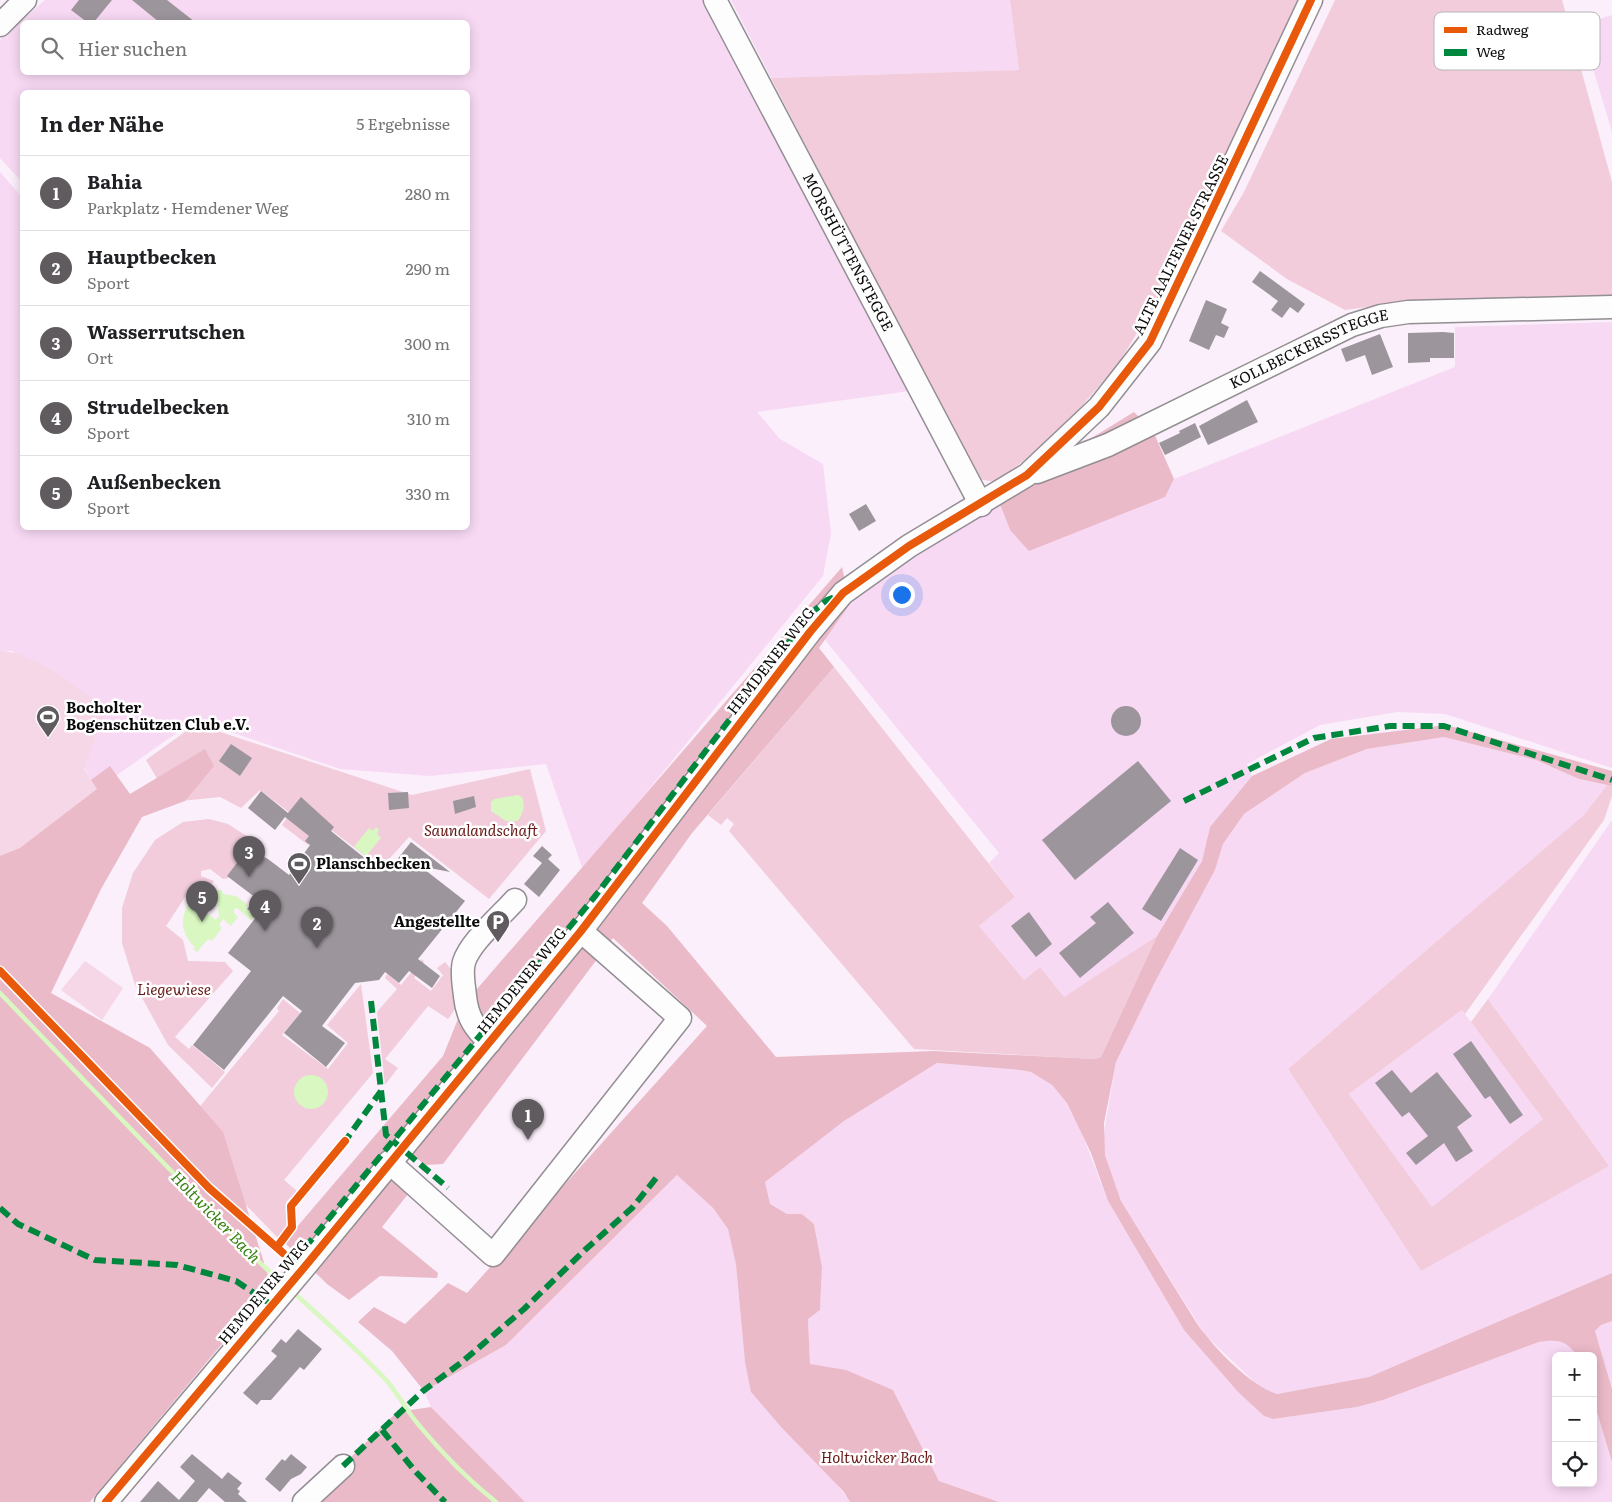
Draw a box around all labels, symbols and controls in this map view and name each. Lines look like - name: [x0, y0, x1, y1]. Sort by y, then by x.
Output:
- legend: [1434, 12, 1600, 70]
- text: Radweg: [1476, 19, 1529, 39]
- search box: [20, 20, 470, 75]
- icon: search: [38, 34, 66, 62]
- text: Hier suchen: [78, 34, 187, 62]
- text: Weg: [1476, 41, 1505, 61]
- text: In der Nähe: [40, 107, 164, 138]
- text: 5 Ergebnisse: [356, 111, 450, 135]
- street label: ALTE AALTENER STRASSE: [1126, 150, 1233, 338]
- text: Bahia: [87, 167, 142, 195]
- street label: MORSHÜTTENSTEGGE: [798, 168, 900, 335]
- text: 1: [53, 181, 59, 205]
- text: 280 m: [405, 181, 450, 205]
- text: Parkplatz · Hemdener Weg: [87, 195, 288, 219]
- text: Hauptbecken: [87, 242, 217, 270]
- text: 2: [52, 256, 60, 280]
- text: 290 m: [406, 256, 450, 280]
- text: Sport: [87, 270, 130, 294]
- street label: KOLLBECKERSSTEGGE: [1225, 302, 1390, 394]
- text: Wasserrutschen: [87, 317, 245, 345]
- text: 3: [52, 331, 60, 355]
- text: 300 m: [404, 331, 450, 355]
- text: Ort: [87, 345, 113, 369]
- text: Strudelbecken: [87, 392, 229, 420]
- text: 4: [51, 406, 61, 430]
- text: 310 m: [407, 406, 450, 430]
- text: Sport: [87, 420, 130, 444]
- text: Außenbecken: [87, 467, 221, 495]
- text: 5: [52, 481, 60, 505]
- text: 330 m: [405, 481, 450, 505]
- text: Sport: [87, 495, 130, 519]
- your location: [889, 582, 915, 608]
- street label: HEMDENER WEG: [720, 601, 819, 719]
- place label: Bocholter Bogenschützen Club e.V.: [66, 695, 250, 735]
- sports icon: Bocholter Bogenschützen Club e.V.: [35, 704, 61, 738]
- park label: Saunalandschaft: [424, 818, 538, 841]
- pin: 3: [233, 836, 265, 877]
- sports icon: Planschbecken: [286, 851, 312, 885]
- place label: Planschbecken: [316, 851, 431, 874]
- pin: 5: [186, 881, 218, 922]
- pin: 4: [249, 890, 281, 931]
- pin: 2: [301, 907, 333, 948]
- place label: Angestellte: [394, 909, 481, 932]
- parking icon: Angestellte: [485, 909, 511, 943]
- street label: HEMDENER WEG: [471, 922, 571, 1038]
- park label: Liegewiese: [137, 977, 211, 1000]
- pin: 1: [512, 1099, 544, 1140]
- water label: Holtwicker Bach: [166, 1165, 267, 1268]
- street label: HEMDENER WEG: [212, 1233, 314, 1349]
- map controls: [1552, 1352, 1597, 1487]
- button: +: [1552, 1352, 1597, 1397]
- button: −: [1552, 1397, 1597, 1442]
- button: locate: [1552, 1442, 1597, 1487]
- park label: Holtwicker Bach: [821, 1445, 933, 1468]

